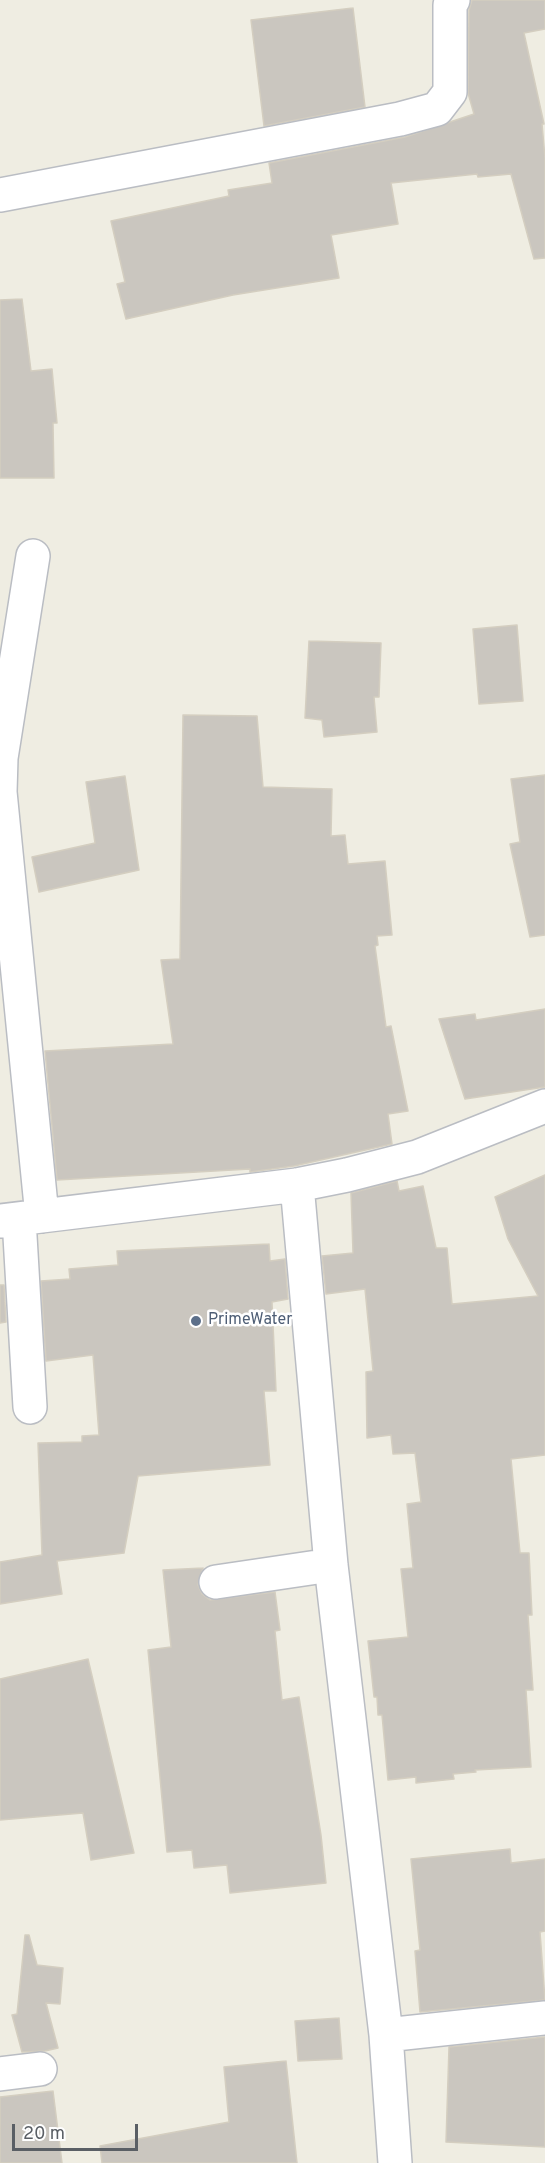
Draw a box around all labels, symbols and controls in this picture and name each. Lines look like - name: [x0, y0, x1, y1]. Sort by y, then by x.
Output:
- place label: PrimeWater: [208, 1311, 292, 1331]
- marker: PrimeWater: [189, 1314, 203, 1328]
- scale bar: [15, 2112, 141, 2150]
- text: 20 m: [23, 2123, 65, 2146]

